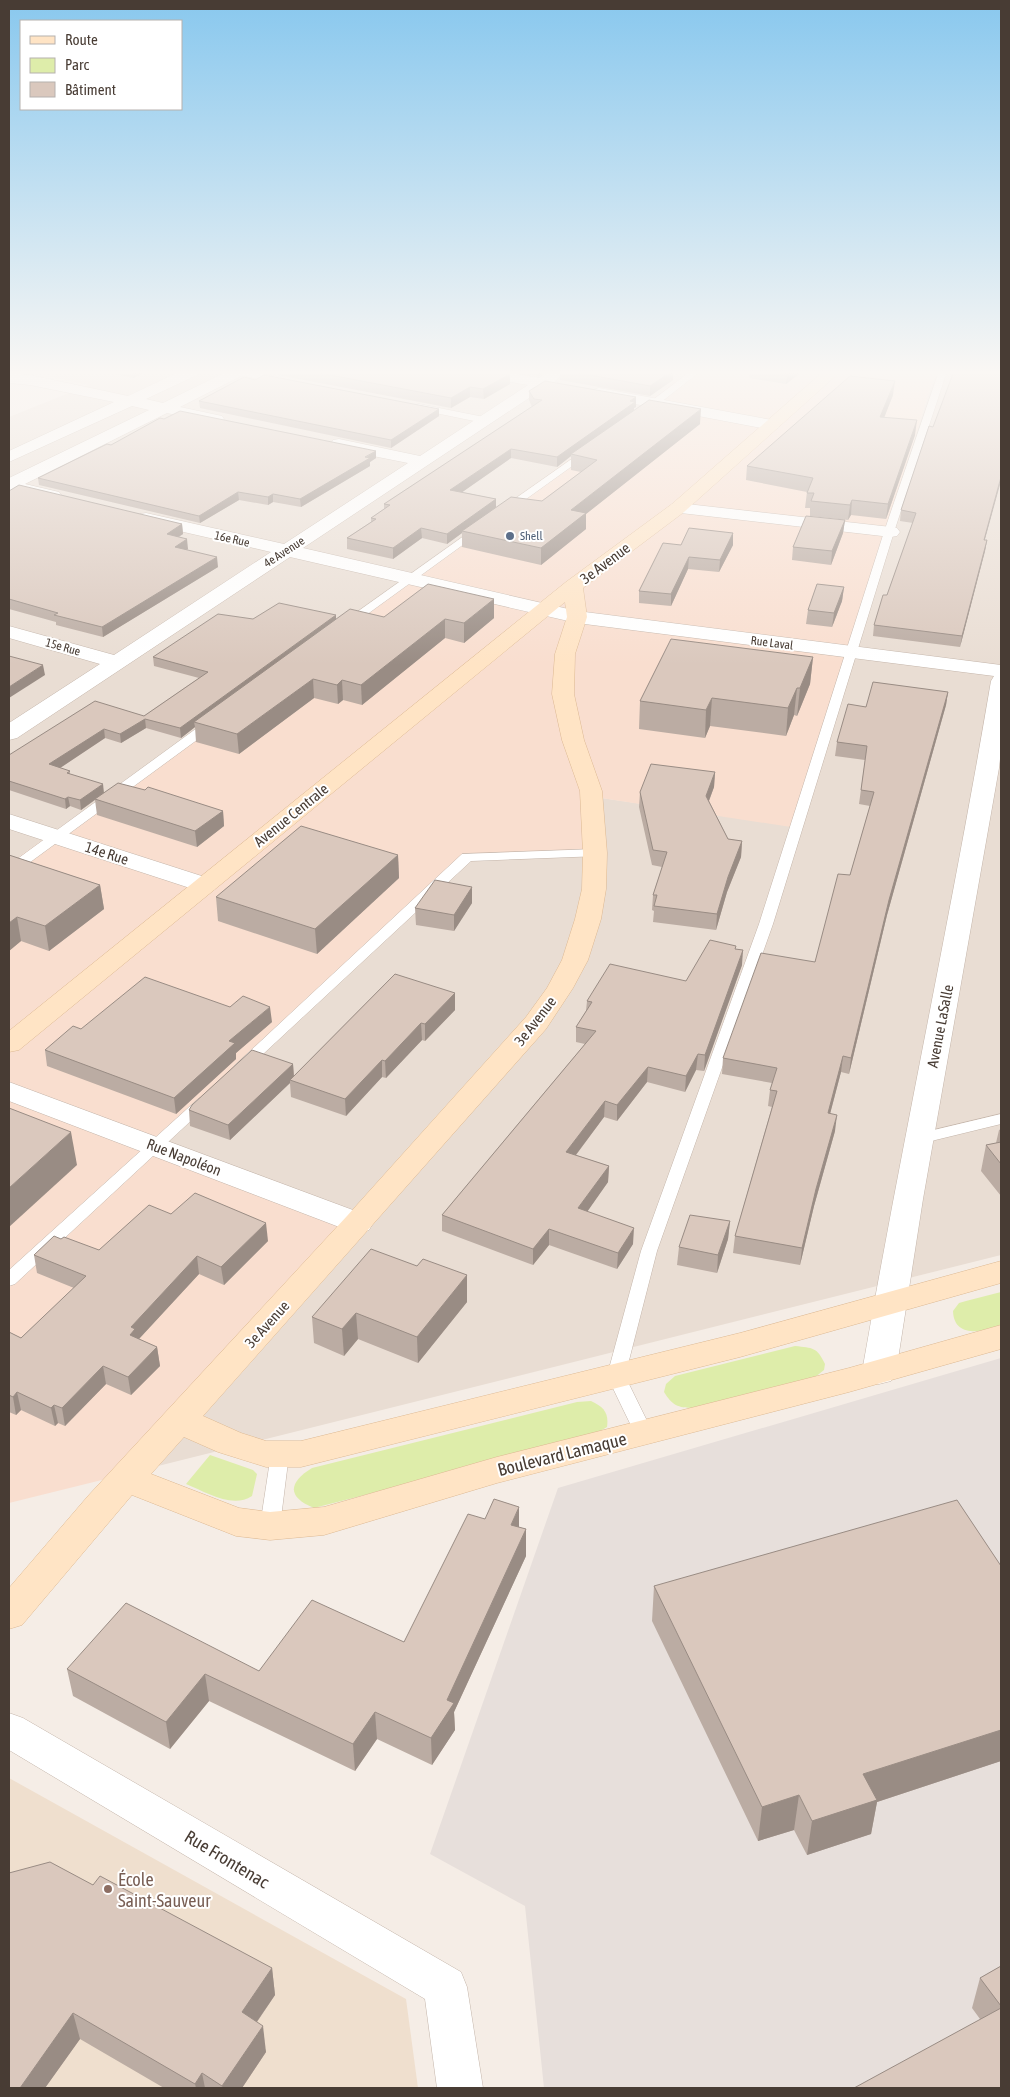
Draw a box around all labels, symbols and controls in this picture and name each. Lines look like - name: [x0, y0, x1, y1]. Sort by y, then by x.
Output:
- legend: [20, 20, 182, 110]
- text: Route: [65, 31, 98, 48]
- text: Parc: [65, 56, 89, 73]
- text: Bâtiment: [65, 81, 116, 98]
- street label: 16e Rue: [213, 528, 251, 550]
- place label: Shell: [520, 529, 543, 543]
- marker: Shell: [504, 530, 516, 542]
- street label: 4e Avenue: [261, 534, 307, 570]
- street label: 3e Avenue: [577, 539, 633, 587]
- street label: Rue Laval: [750, 633, 795, 653]
- street label: 15e Rue: [44, 635, 82, 659]
- street label: Avenue Centrale: [250, 780, 332, 850]
- street label: 14e Rue: [83, 838, 131, 868]
- street label: Avenue LaSalle: [924, 983, 956, 1069]
- street label: 3e Avenue: [511, 993, 559, 1049]
- street label: Rue Napoléon: [144, 1135, 224, 1179]
- street label: 3e Avenue: [241, 1297, 293, 1351]
- street label: Boulevard Lamaque: [495, 1428, 629, 1480]
- street label: Rue Frontenac: [181, 1826, 273, 1893]
- place label: École Saint-Sauveur: [118, 1869, 211, 1911]
- marker: École Saint-Sauveur: [102, 1883, 114, 1895]

